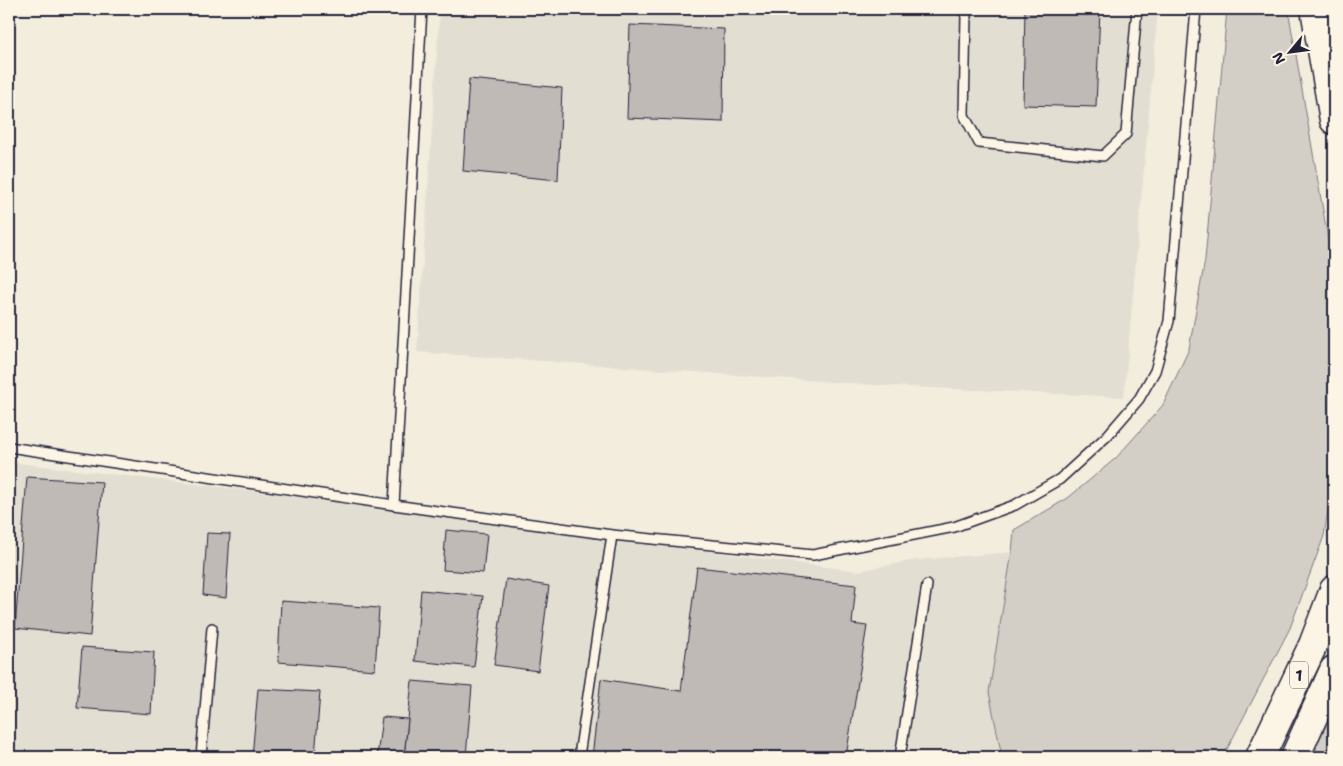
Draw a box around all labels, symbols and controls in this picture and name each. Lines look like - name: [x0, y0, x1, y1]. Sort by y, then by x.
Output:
- north arrow: [1266, 28, 1316, 78]
- text: N: [1268, 49, 1289, 68]
- road number: 1: [1290, 662, 1308, 688]

